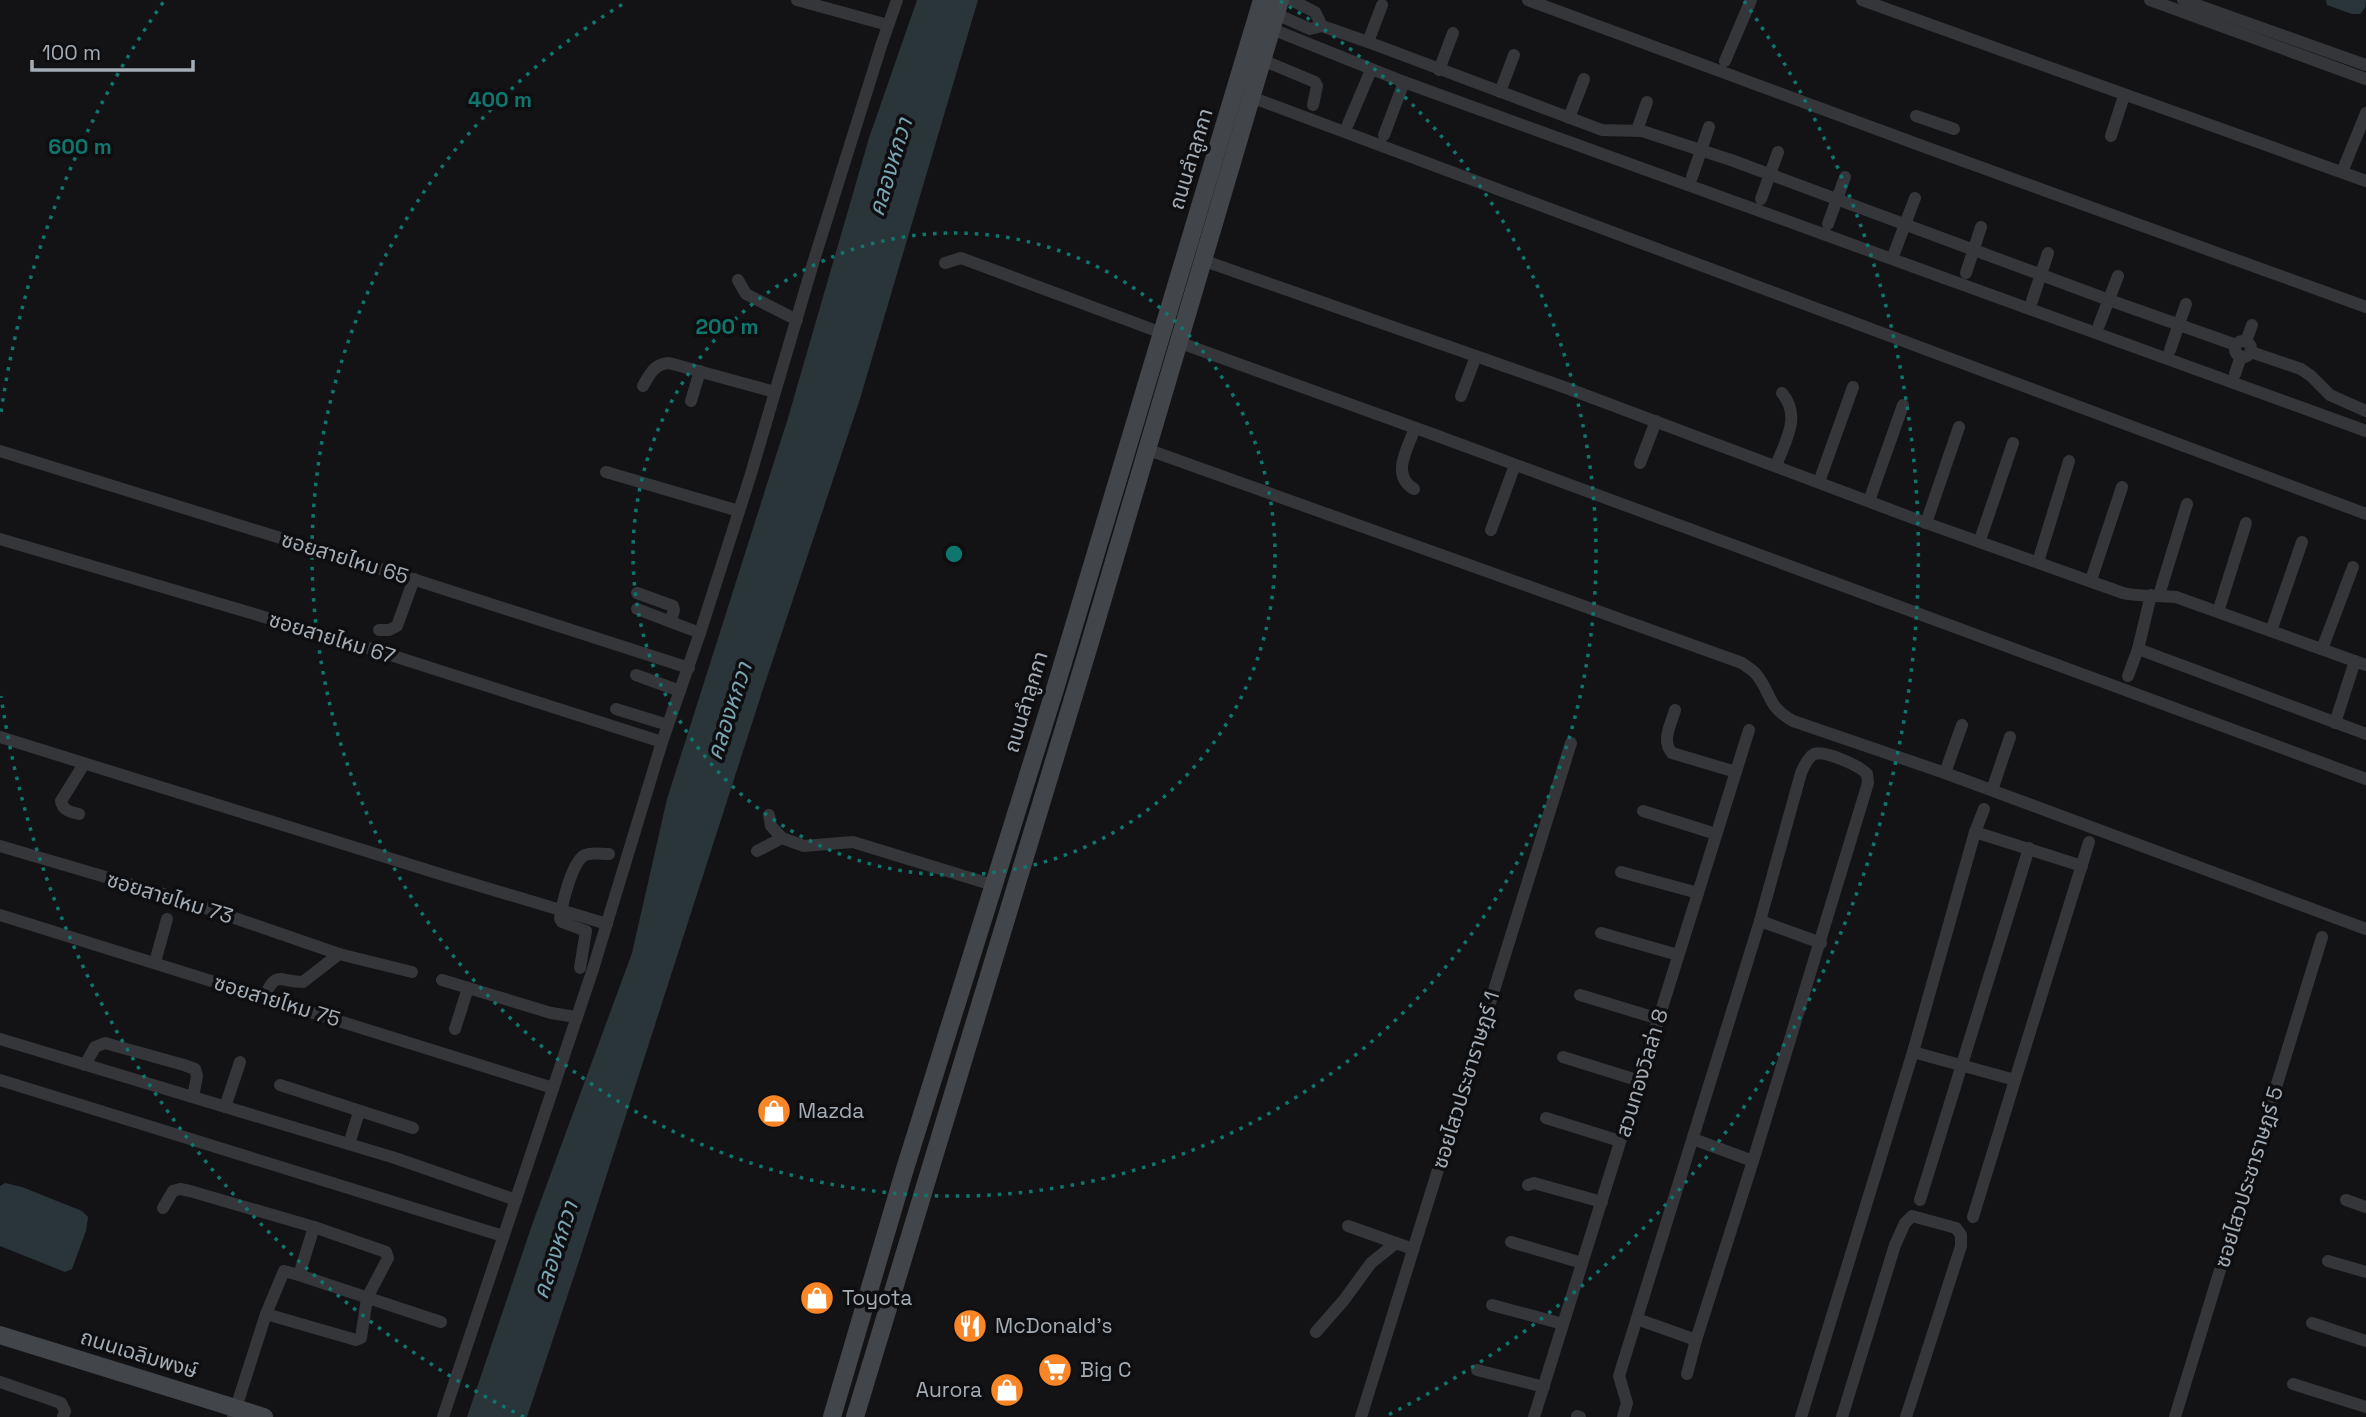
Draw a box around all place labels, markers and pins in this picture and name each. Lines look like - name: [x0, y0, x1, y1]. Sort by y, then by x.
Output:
- centre of rings: [942, 542, 966, 566]
- shop icon: Mazda: [755, 1092, 793, 1130]
- place label: Mazda: [798, 1097, 864, 1124]
- shop icon: Toyota: [798, 1279, 836, 1317]
- place label: Toyota: [842, 1284, 912, 1311]
- restaurant icon: McDonald's: [951, 1307, 989, 1345]
- place label: McDonald's: [995, 1312, 1113, 1339]
- supermarket icon: Big C: [1036, 1351, 1074, 1389]
- place label: Big C: [1080, 1356, 1131, 1383]
- shop icon: Aurora: [988, 1371, 1026, 1409]
- place label: Aurora: [916, 1376, 982, 1403]

